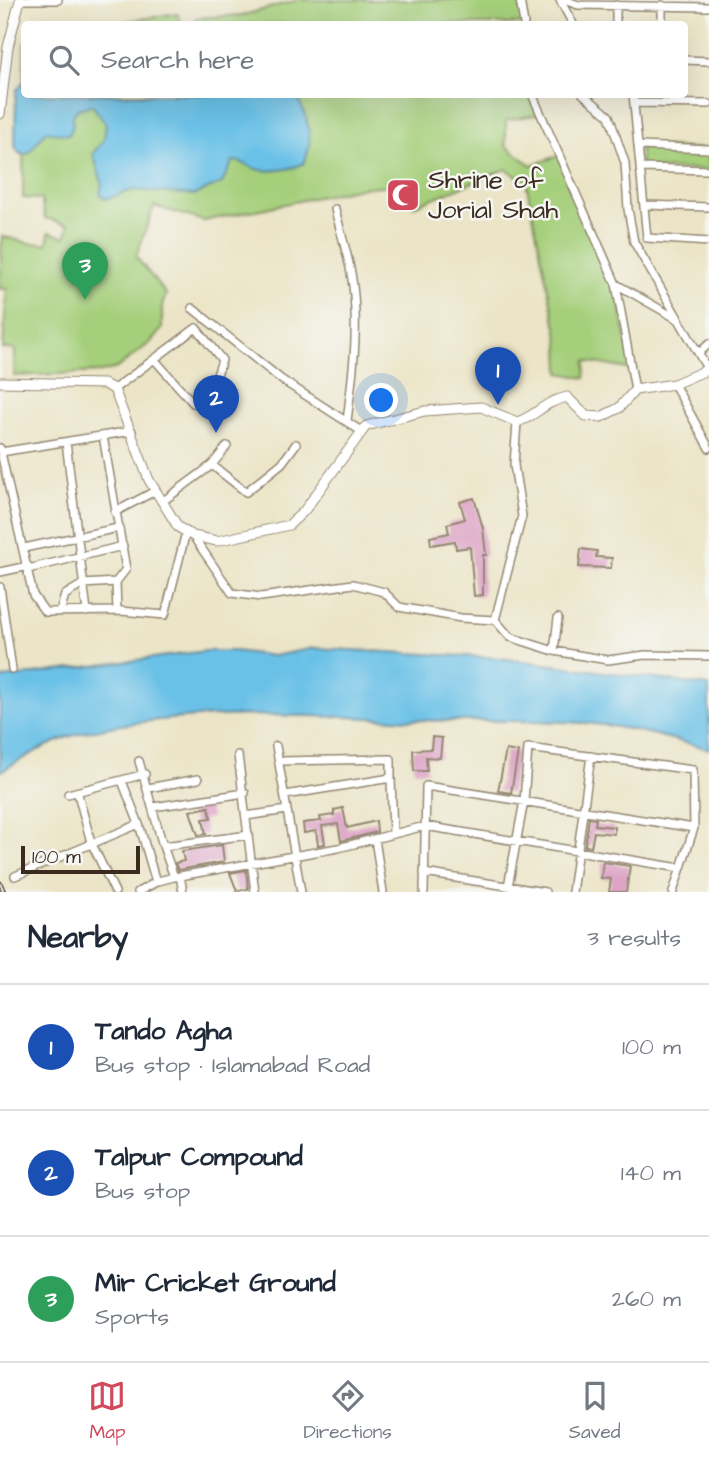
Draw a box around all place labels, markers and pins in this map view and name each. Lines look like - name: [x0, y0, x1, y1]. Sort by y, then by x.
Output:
- place label: Shrine of Jorial Shah: [428, 162, 558, 228]
- mosque icon: Shrine of Jorial Shah: [384, 176, 422, 214]
- pin: 3: [62, 242, 108, 300]
- pin: 1: [475, 347, 521, 405]
- pin: 2: [193, 375, 239, 433]

